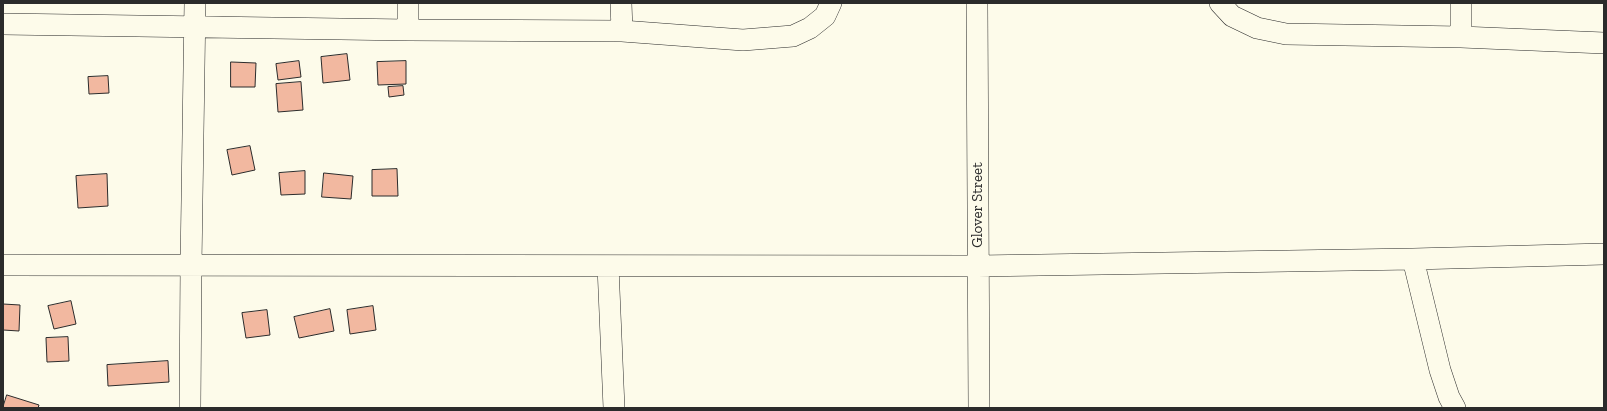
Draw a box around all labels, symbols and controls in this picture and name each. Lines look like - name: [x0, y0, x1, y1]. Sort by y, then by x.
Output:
- street label: Glover Street: [969, 162, 987, 248]

